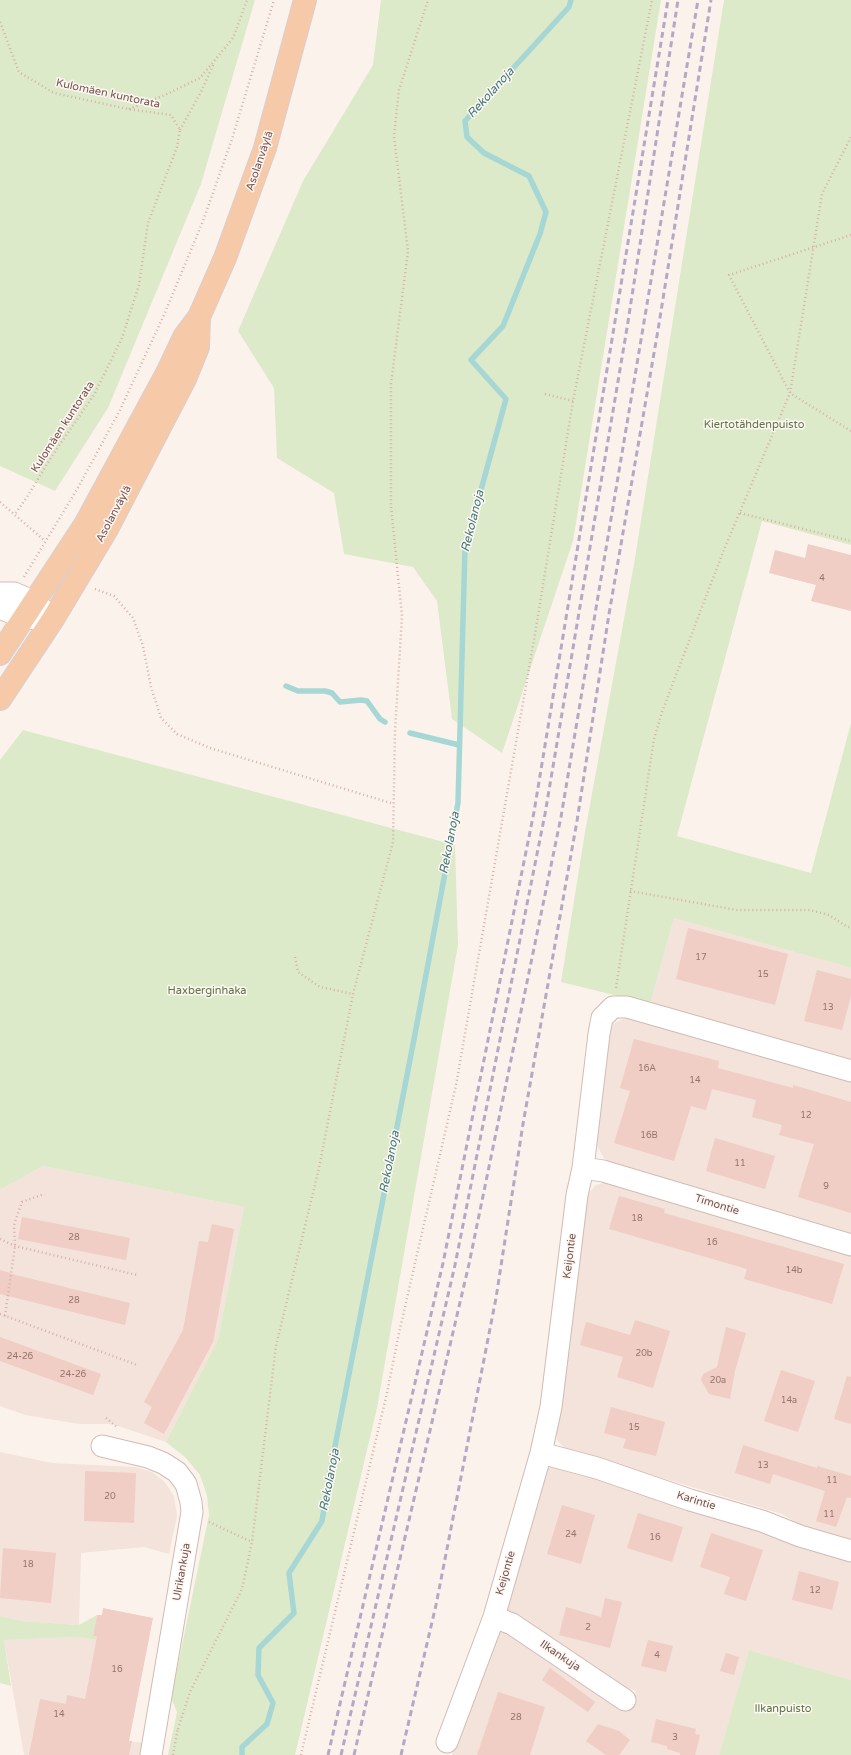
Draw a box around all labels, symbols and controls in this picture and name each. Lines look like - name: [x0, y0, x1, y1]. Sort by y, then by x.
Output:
- water label: Rekolanoja: [465, 65, 517, 121]
- street label: Kulomäen kuntorata: [55, 76, 161, 112]
- street label: Asolanväylä: [244, 129, 276, 193]
- street label: Kulomäen kuntorata: [29, 379, 97, 475]
- park label: Kiertotähdenpuisto: [704, 418, 804, 432]
- street label: Asolanväylä: [94, 483, 134, 545]
- water label: Rekolanoja: [458, 489, 488, 553]
- house number: 4: [819, 574, 825, 584]
- water label: Rekolanoja: [437, 811, 463, 875]
- house number: 17: [695, 953, 707, 963]
- house number: 15: [757, 970, 769, 980]
- park label: Haxberginhaka: [168, 984, 246, 998]
- house number: 13: [822, 1003, 834, 1013]
- house number: 16A: [638, 1064, 656, 1074]
- house number: 14: [689, 1076, 701, 1086]
- house number: 12: [800, 1111, 812, 1121]
- water label: Rekolanoja: [377, 1130, 403, 1194]
- house number: 16B: [640, 1131, 658, 1141]
- house number: 11: [734, 1159, 746, 1169]
- house number: 9: [823, 1182, 829, 1192]
- street label: Timontie: [693, 1192, 741, 1218]
- house number: 18: [631, 1214, 643, 1224]
- house number: 28: [68, 1233, 80, 1243]
- street label: Keijontie: [561, 1233, 579, 1279]
- house number: 16: [706, 1238, 718, 1248]
- house number: 14b: [786, 1266, 802, 1276]
- house number: 28: [68, 1296, 80, 1306]
- house number: 20b: [636, 1349, 652, 1359]
- house number: 24-26: [7, 1352, 33, 1362]
- house number: 24-26: [60, 1370, 86, 1380]
- house number: 20a: [710, 1376, 726, 1386]
- house number: 14a: [781, 1396, 797, 1406]
- house number: 15: [628, 1423, 640, 1433]
- water label: Rekolanoja: [317, 1448, 343, 1512]
- house number: 13: [757, 1461, 769, 1471]
- house number: 11: [826, 1476, 838, 1486]
- street label: Karintie: [675, 1489, 717, 1513]
- house number: 20: [104, 1492, 116, 1502]
- house number: 11: [823, 1510, 835, 1520]
- house number: 24: [565, 1530, 577, 1540]
- house number: 16: [649, 1533, 661, 1543]
- street label: Ulrikankuja: [170, 1542, 194, 1602]
- street label: Keijontie: [493, 1549, 519, 1597]
- house number: 18: [22, 1560, 34, 1570]
- house number: 12: [809, 1586, 821, 1596]
- house number: 2: [585, 1623, 591, 1633]
- street label: Ilkankuja: [537, 1638, 583, 1674]
- house number: 4: [654, 1651, 660, 1661]
- house number: 16: [111, 1665, 123, 1675]
- park label: Ilkanpuisto: [755, 1702, 811, 1716]
- house number: 14: [53, 1710, 65, 1720]
- house number: 28: [510, 1713, 522, 1723]
- house number: 3: [672, 1733, 678, 1743]

